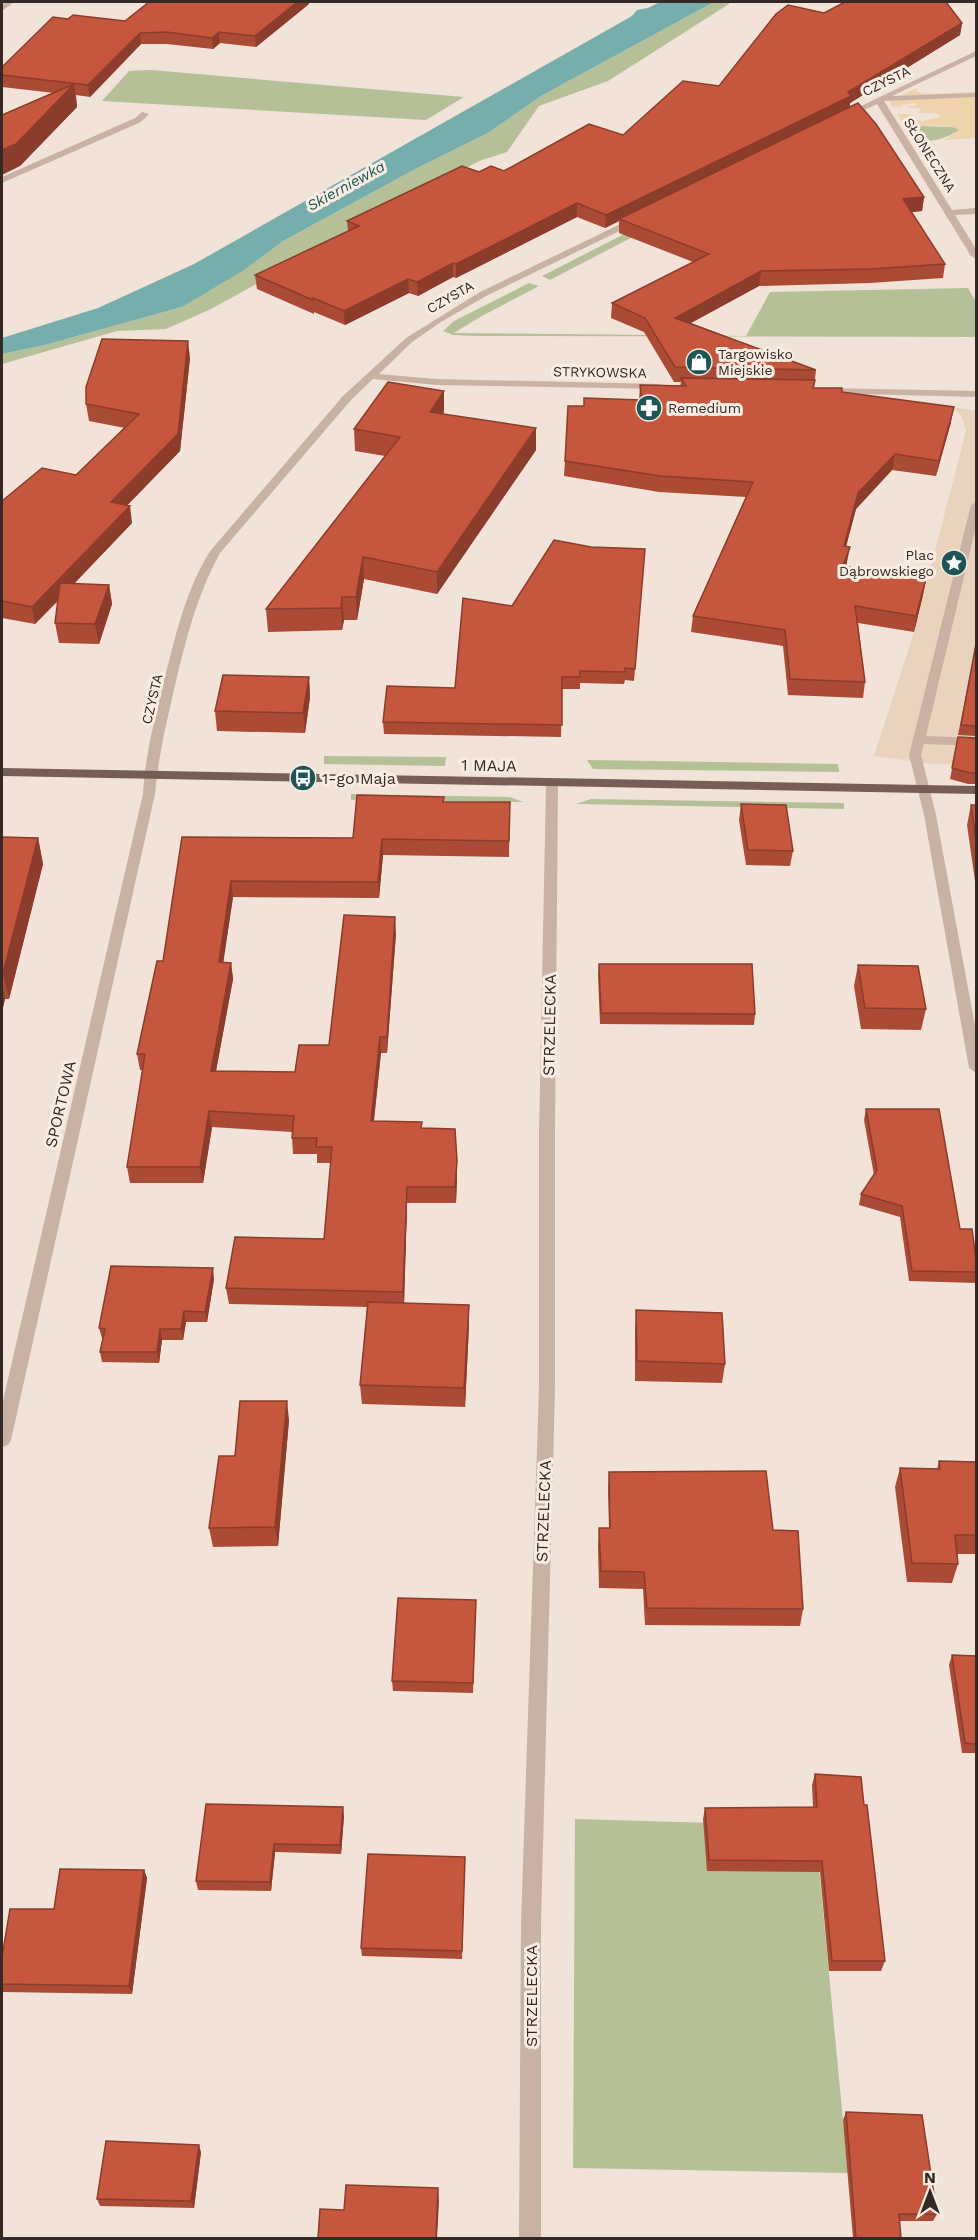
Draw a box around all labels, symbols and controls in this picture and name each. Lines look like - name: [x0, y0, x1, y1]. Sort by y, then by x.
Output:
- street label: CZYSTA: [860, 63, 912, 99]
- street label: SŁONECZNA: [901, 115, 959, 195]
- water label: Skierniewka: [304, 157, 388, 215]
- street label: CZYSTA: [424, 277, 476, 317]
- place label: Targowisko Miejskie: [718, 346, 793, 378]
- shop icon: Targowisko Miejskie: [684, 347, 714, 377]
- street label: STRYKOWSKA: [553, 363, 647, 381]
- pharmacy icon: Remedium: [634, 393, 664, 423]
- place label: Remedium: [668, 400, 741, 416]
- place label: Plac Dąbrowskiego: [839, 547, 934, 579]
- place icon: Plac Dąbrowskiego: [939, 548, 969, 578]
- street label: CZYSTA: [138, 672, 166, 726]
- street label: 1 MAJA: [461, 756, 517, 775]
- bus stop icon: 1-go Maja: [288, 763, 318, 793]
- place label: 1-go Maja: [322, 769, 396, 788]
- street label: STRZELECKA: [539, 973, 560, 1076]
- street label: SPORTOWA: [41, 1058, 80, 1149]
- street label: STRZELECKA: [532, 1459, 555, 1562]
- street label: STRZELECKA: [522, 1945, 541, 2047]
- north arrow: [900, 2162, 960, 2222]
- text: N: [924, 2168, 936, 2187]

